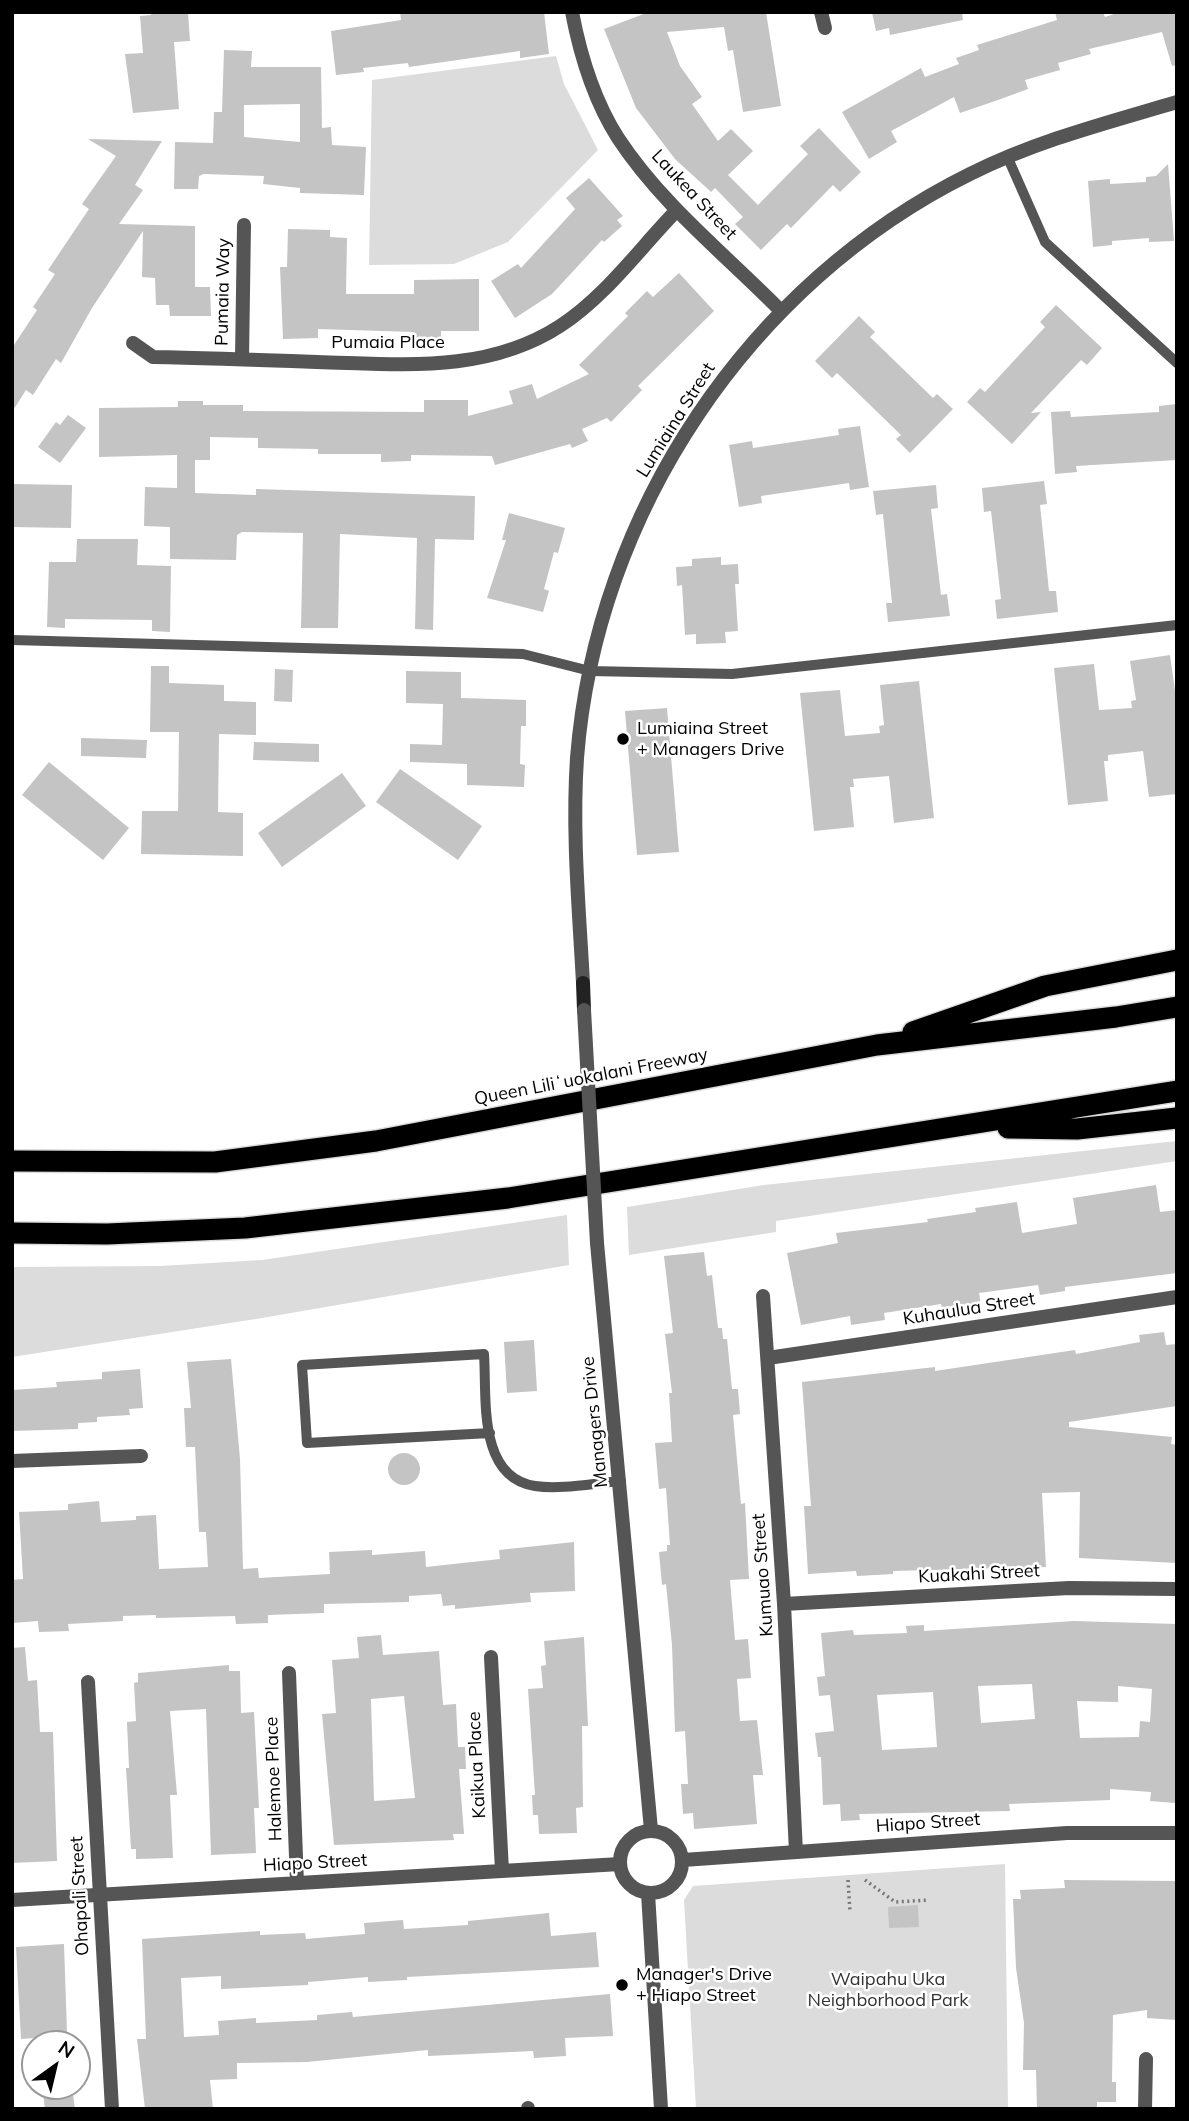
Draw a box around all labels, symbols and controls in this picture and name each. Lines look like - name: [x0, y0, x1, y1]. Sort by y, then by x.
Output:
- street label: Laukea Street: [647, 146, 741, 244]
- street label: Pumaia Way: [211, 238, 235, 346]
- street label: Pumaia Place: [331, 332, 445, 354]
- street label: Lumiaina Street: [632, 359, 720, 481]
- place label: Lumiaina Street + Managers Drive: [637, 718, 784, 760]
- marker: Lumiaina Street + Managers Drive: [615, 731, 631, 747]
- street label: Queen Liliʻuokalani Freeway: [472, 1044, 710, 1110]
- street label: Kuhaulua Street: [901, 1288, 1037, 1330]
- street label: Managers Drive: [577, 1355, 613, 1489]
- street label: Kumuao Street: [748, 1513, 778, 1637]
- street label: Kuakahi Street: [918, 1560, 1040, 1588]
- street label: Kaikua Place: [463, 1711, 491, 1819]
- street label: Halemoe Place: [261, 1716, 287, 1842]
- street label: Hiapo Street: [875, 1809, 981, 1837]
- street label: Ohapali Street: [66, 1836, 94, 1956]
- street label: Hiapo Street: [262, 1849, 368, 1877]
- place label: Manager's Drive + Hiapo Street: [636, 1964, 772, 2007]
- park label: Waipahu Uka Neighborhood Park: [807, 1969, 969, 2011]
- marker: Manager's Drive + Hiapo Street: [614, 1977, 630, 1993]
- north arrow: [21, 2030, 91, 2100]
- text: N: [54, 2035, 79, 2063]

